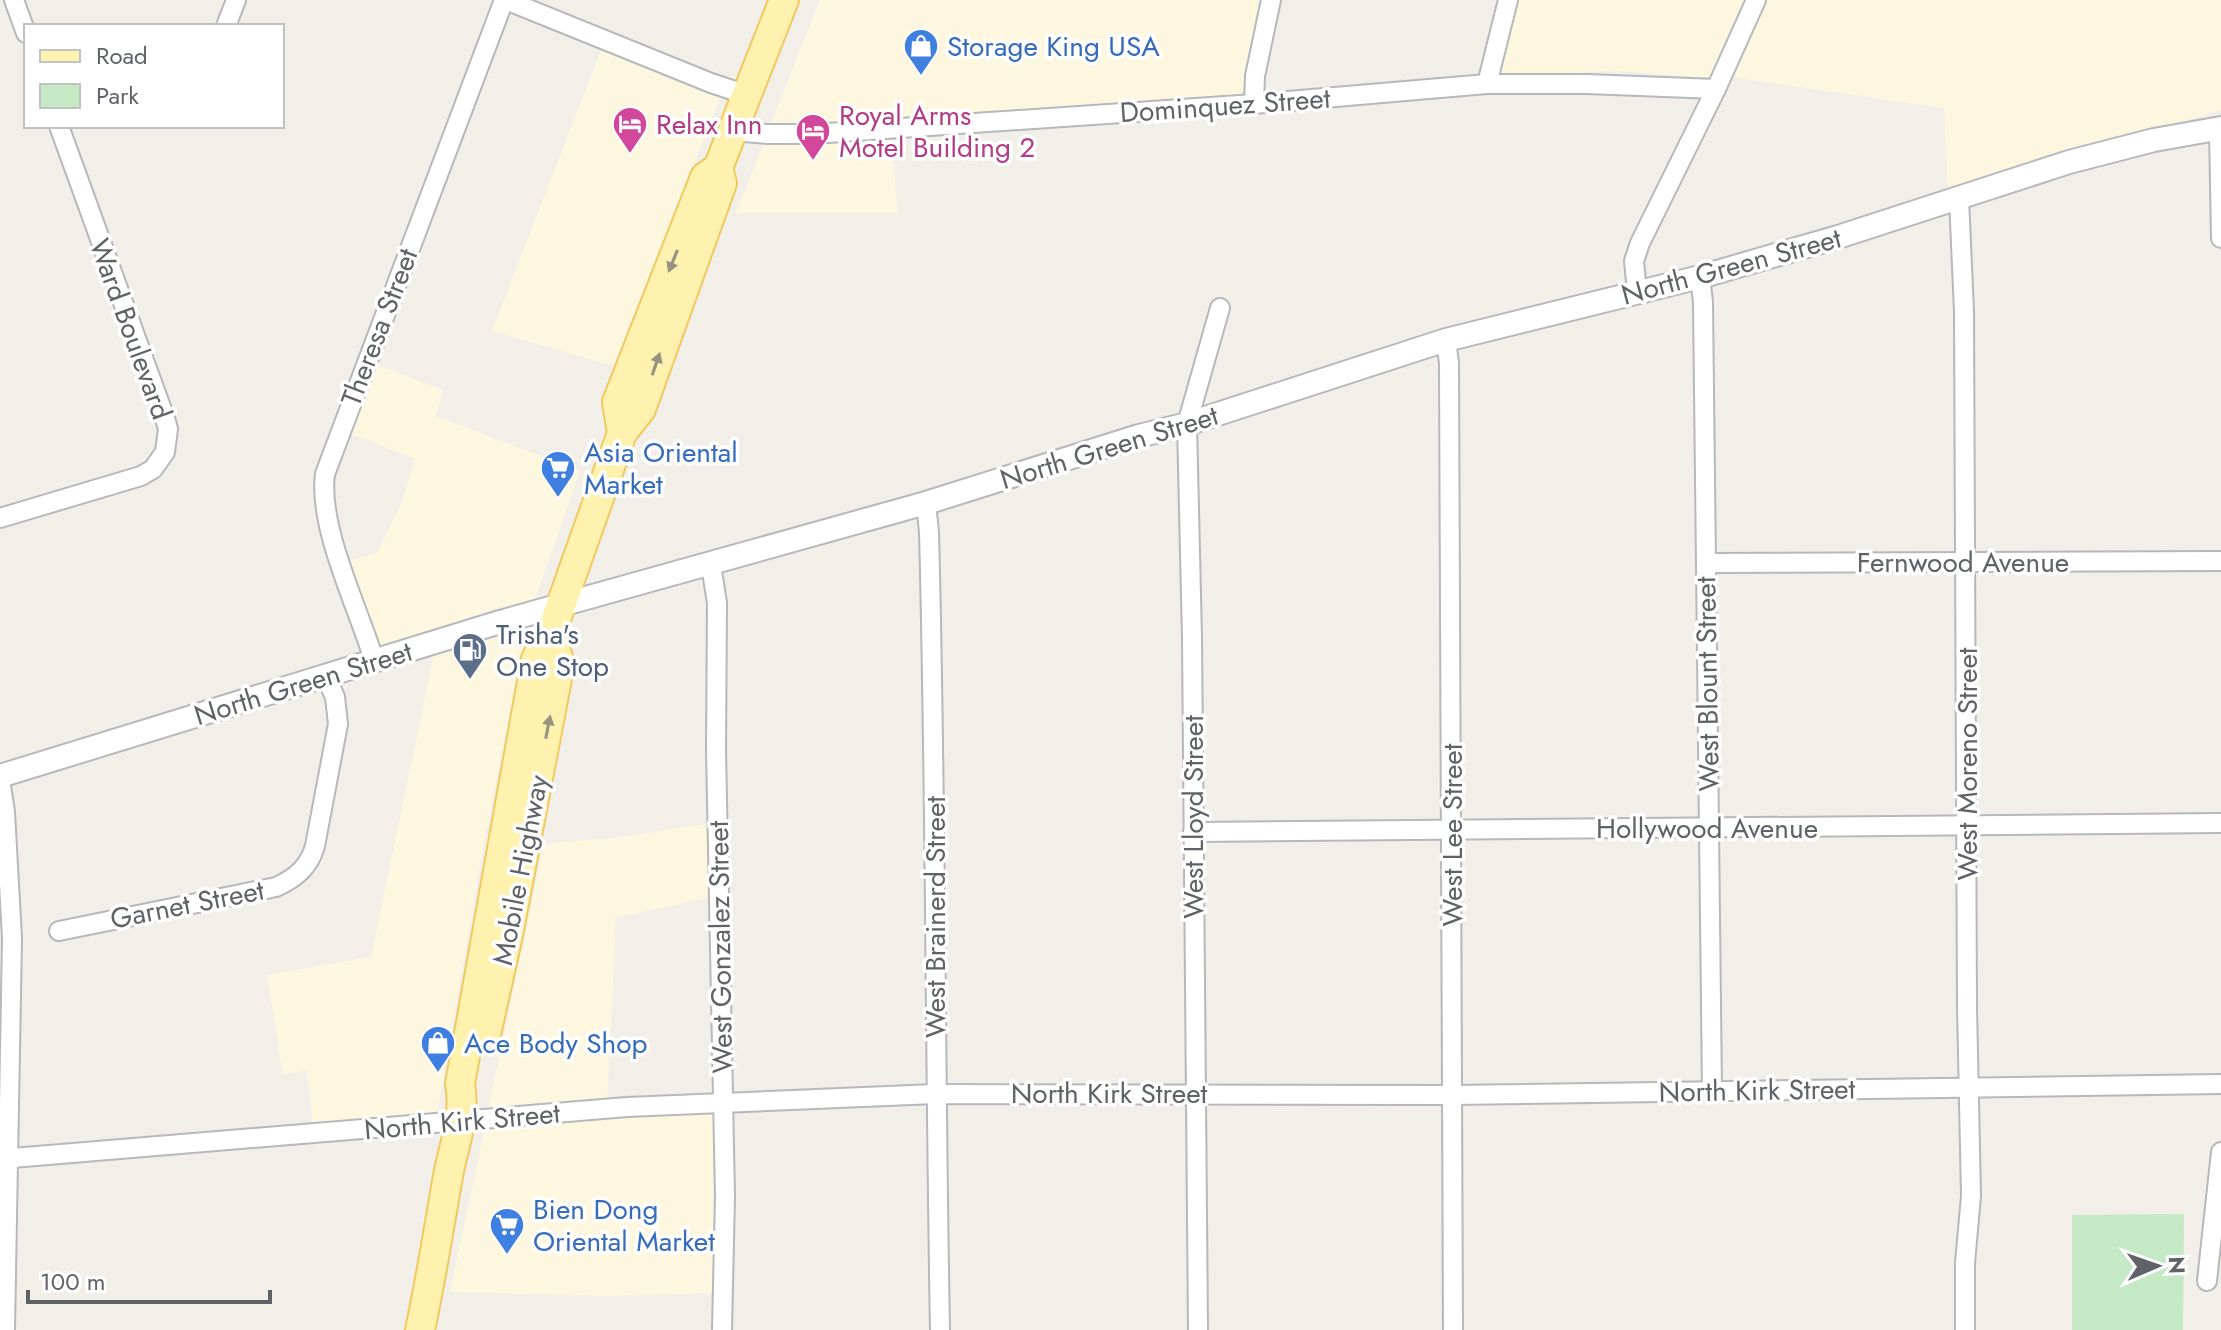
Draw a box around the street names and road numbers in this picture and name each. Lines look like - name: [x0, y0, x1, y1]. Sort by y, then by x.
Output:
- street label: Dominquez Street: [1118, 78, 1332, 133]
- street label: North Green Street: [1617, 217, 1846, 316]
- street label: Ward Boulevard: [79, 233, 182, 425]
- street label: Theresa Street: [331, 242, 428, 412]
- street label: North Green Street: [995, 395, 1223, 500]
- street label: Fernwood Avenue: [1857, 542, 2069, 583]
- street label: West Blount Street: [1685, 576, 1730, 792]
- street label: North Green Street: [189, 631, 417, 736]
- street label: West Moreno Street: [1947, 647, 1988, 881]
- street label: West Lloyd Street: [1173, 715, 1214, 919]
- street label: West Lee Street: [1432, 743, 1473, 926]
- street label: Mobile Highway: [482, 771, 559, 969]
- street label: West Brainerd Street: [915, 796, 956, 1038]
- street label: Hollywood Avenue: [1596, 808, 1818, 849]
- street label: West Gonzalez Street: [698, 820, 743, 1074]
- street label: Garnet Street: [107, 869, 268, 939]
- street label: North Kirk Street: [1658, 1068, 1856, 1113]
- street label: North Kirk Street: [1011, 1073, 1208, 1114]
- street label: North Kirk Street: [362, 1092, 562, 1150]

